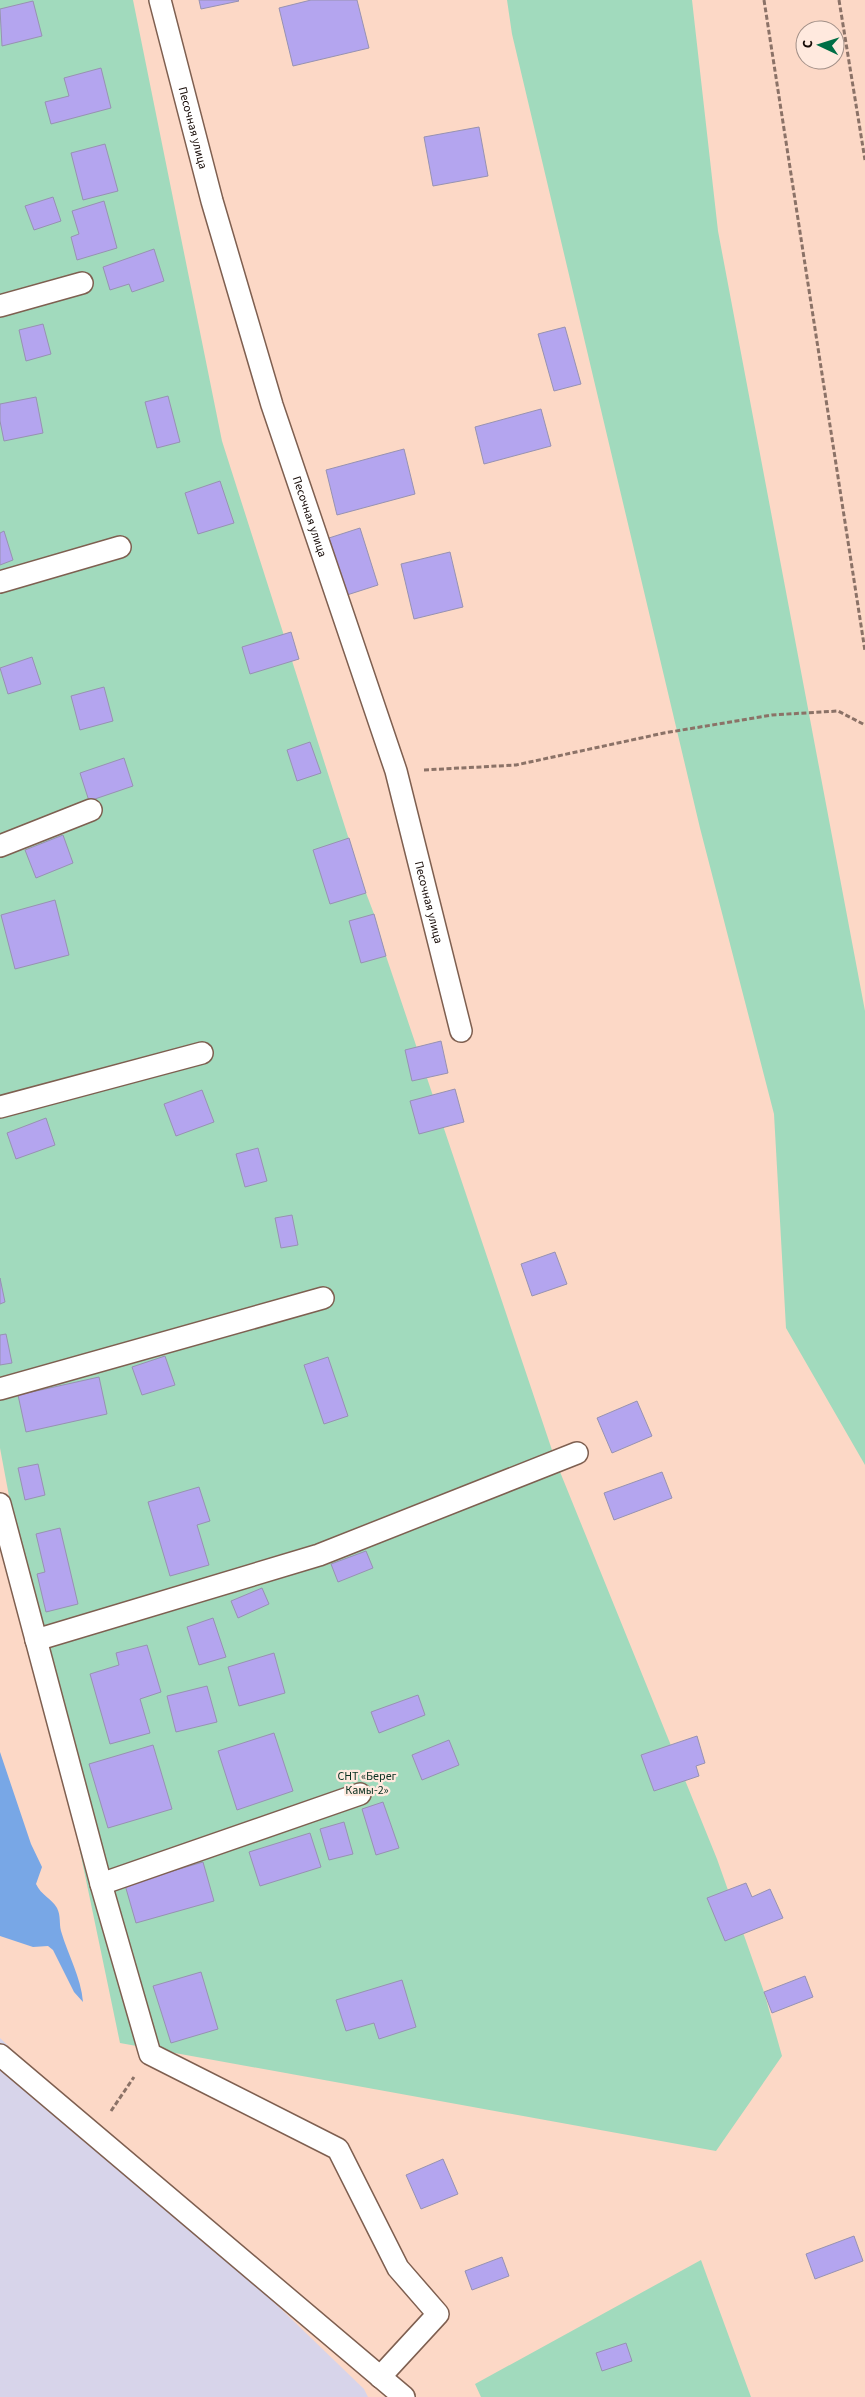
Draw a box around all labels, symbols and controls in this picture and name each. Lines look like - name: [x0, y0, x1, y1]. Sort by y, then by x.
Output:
- north arrow: [795, 20, 845, 70]
- text: С: [798, 39, 818, 49]
- street label: Песочная улица: [174, 85, 211, 171]
- street label: Песочная улица: [288, 474, 331, 559]
- street label: Песочная улица: [410, 859, 447, 945]
- park label: СНТ «Берег Камы-2»: [337, 1768, 397, 1799]

